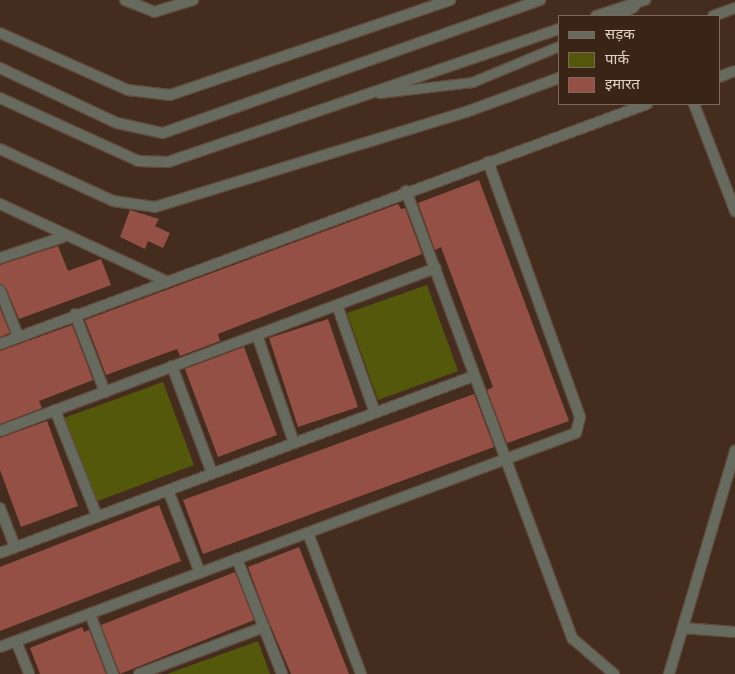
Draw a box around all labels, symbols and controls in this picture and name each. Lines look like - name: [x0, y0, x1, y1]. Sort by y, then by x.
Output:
- legend: [558, 15, 720, 105]
- text: सड़क: [605, 25, 635, 43]
- text: पार्क: [605, 50, 629, 68]
- text: इमारत: [605, 75, 640, 93]

